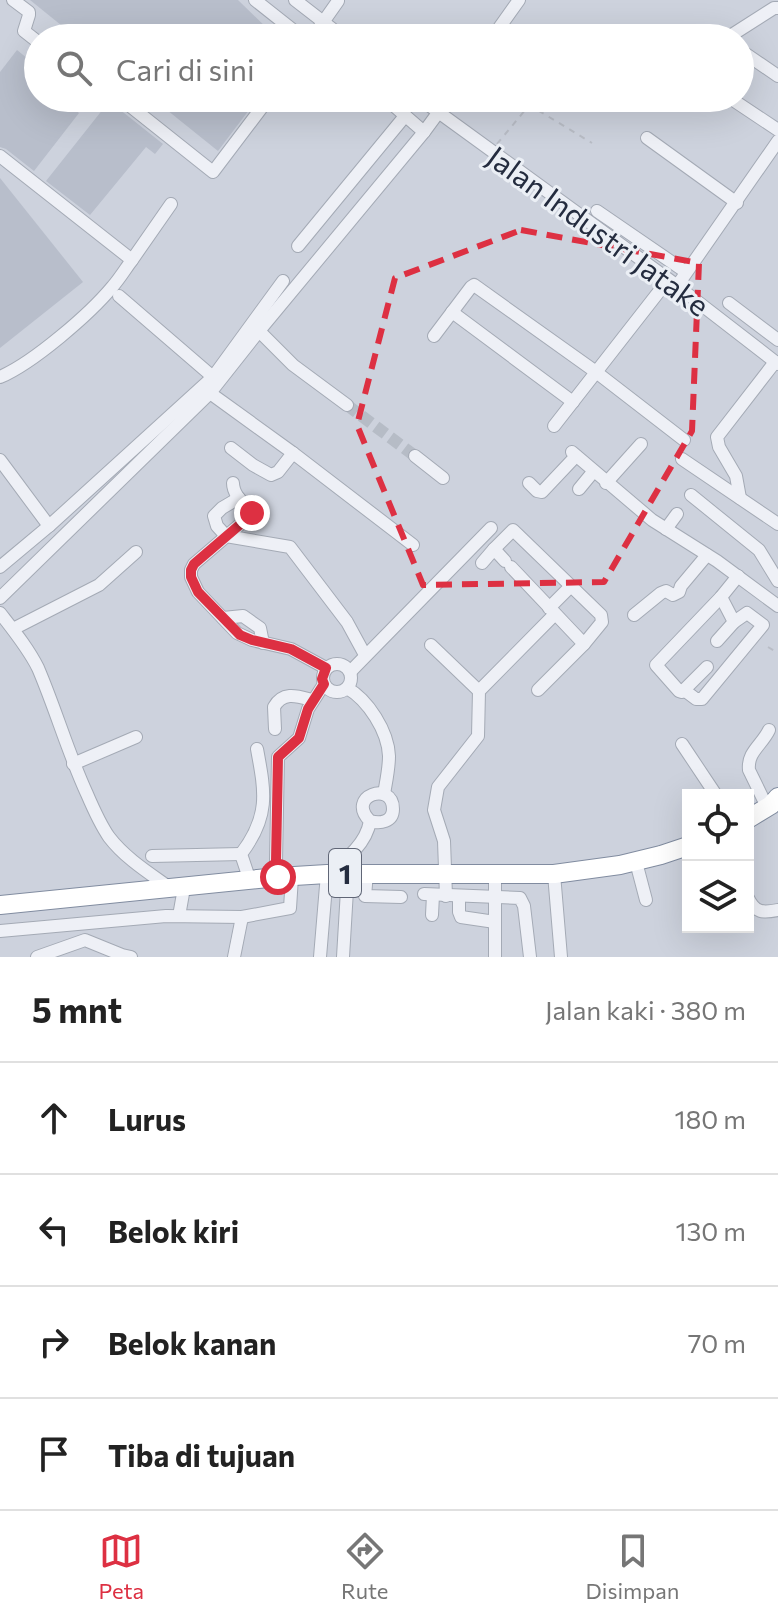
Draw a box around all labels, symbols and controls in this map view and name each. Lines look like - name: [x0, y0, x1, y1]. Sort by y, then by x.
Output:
- search box: [24, 24, 754, 112]
- icon: search: [52, 46, 96, 90]
- text: Cari di sini: [116, 50, 255, 87]
- street label: Jalan Industri Jatake: [481, 137, 717, 323]
- route end: [234, 495, 270, 531]
- map controls: [682, 789, 754, 933]
- button: locate: [682, 789, 754, 861]
- road number: 1: [329, 849, 361, 897]
- route start: [260, 859, 296, 895]
- button: layers: [682, 861, 754, 933]
- text: 5 mnt: [32, 988, 122, 1030]
- text: Jalan kaki · 380 m: [545, 994, 746, 1025]
- icon: ahead: [32, 1096, 76, 1140]
- text: Lurus: [108, 1100, 186, 1137]
- text: 180 m: [674, 1103, 746, 1134]
- icon: left: [32, 1208, 76, 1252]
- text: Belok kiri: [108, 1212, 239, 1249]
- text: 130 m: [675, 1215, 746, 1246]
- icon: right: [32, 1320, 76, 1364]
- text: Belok kanan: [108, 1324, 276, 1361]
- text: 70 m: [688, 1327, 746, 1358]
- icon: arrive: [32, 1432, 76, 1476]
- text: Tiba di tujuan: [108, 1436, 295, 1473]
- tab: Peta: [99, 1529, 144, 1604]
- tab: Rute: [341, 1529, 388, 1604]
- tab: Disimpan: [586, 1529, 679, 1604]

